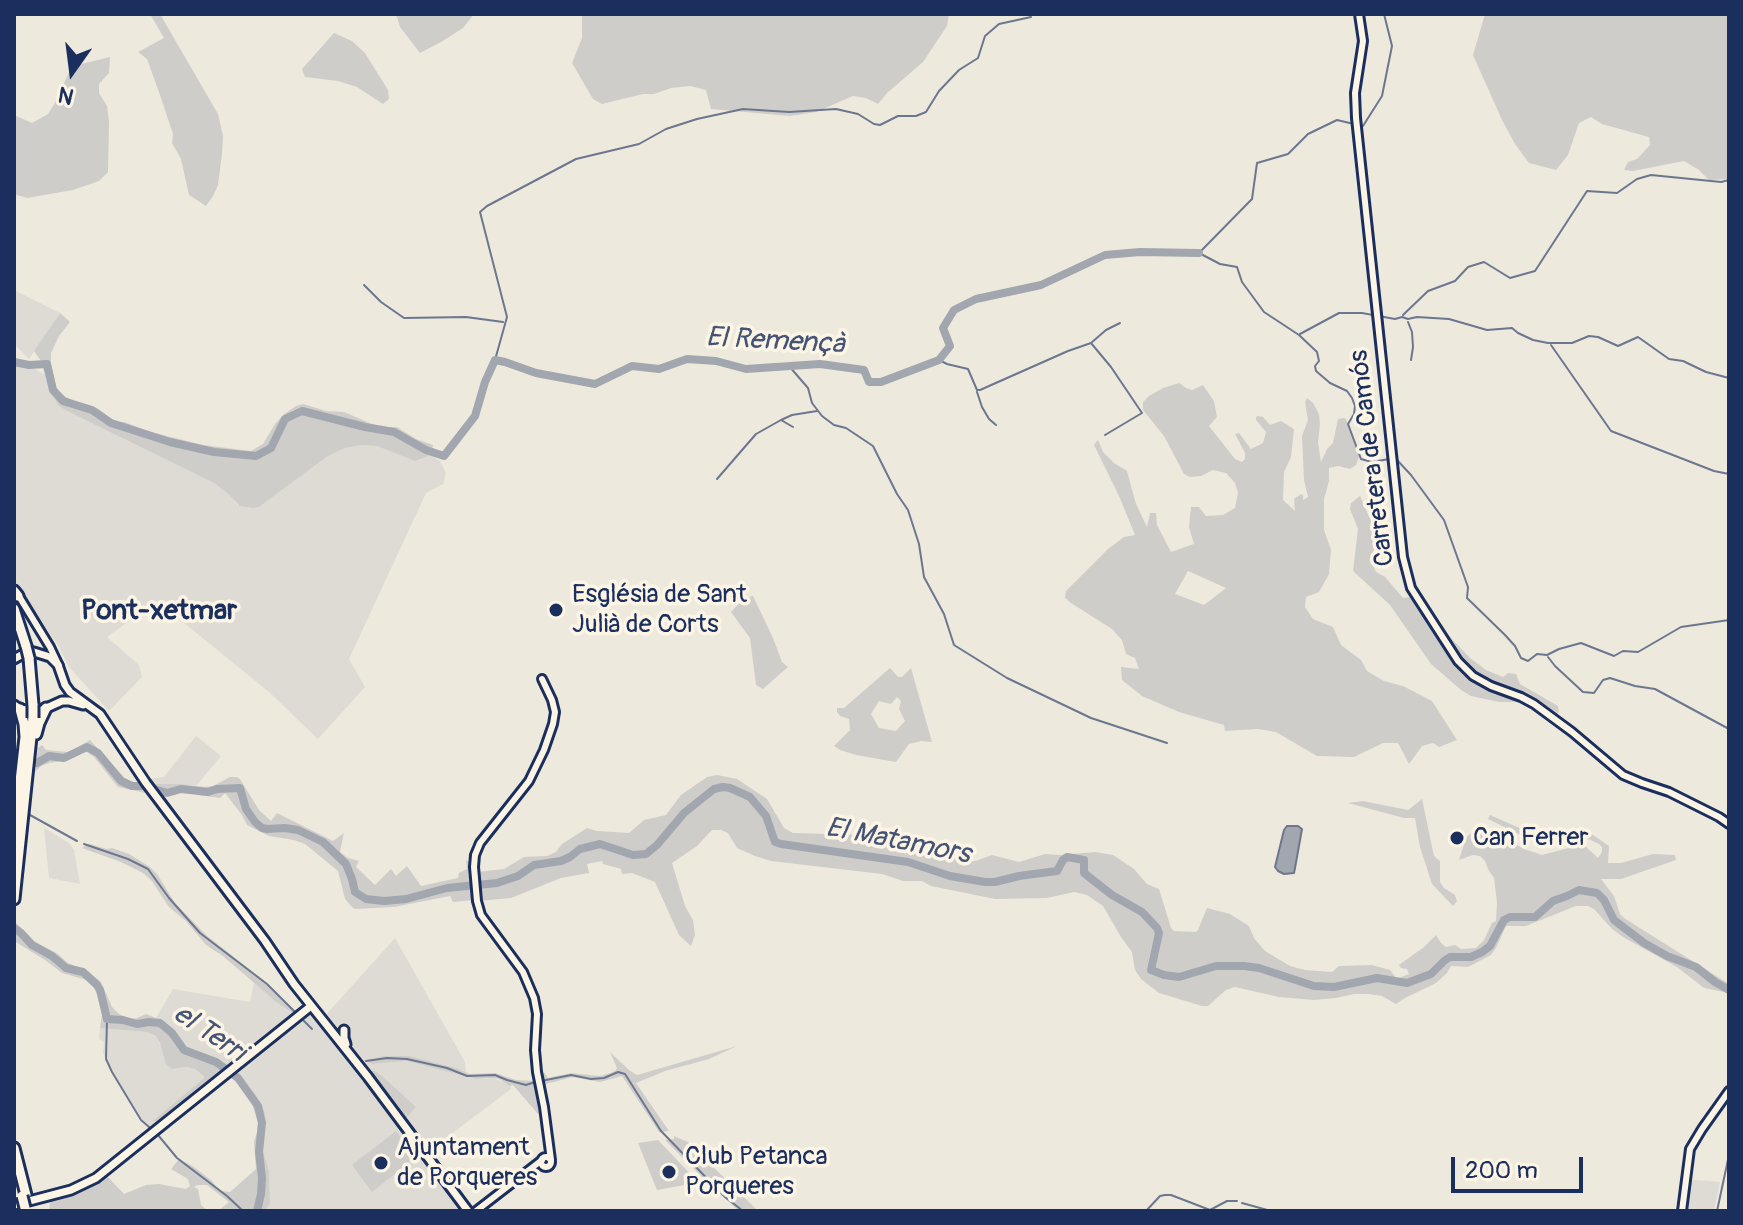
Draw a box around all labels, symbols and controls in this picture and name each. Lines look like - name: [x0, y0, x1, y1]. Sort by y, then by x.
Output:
- north arrow: [32, 32, 112, 112]
- text: N: [56, 80, 77, 111]
- water label: El Remençà: [705, 322, 845, 362]
- street label: Carretera de Camós: [1344, 348, 1402, 568]
- place label: Església de Sant Julià de Corts: [572, 579, 747, 640]
- district label: Pont-xetmar: [81, 595, 237, 629]
- marker: Església de Sant Julià de Corts: [547, 601, 565, 619]
- water label: El Matamors: [823, 812, 973, 872]
- place label: Can Ferrer: [1473, 822, 1589, 854]
- marker: Can Ferrer: [1448, 829, 1466, 847]
- water label: el Terri: [167, 998, 251, 1070]
- place label: Ajuntament de Porqueres: [397, 1132, 537, 1194]
- place label: Club Petanca Porqueres: [685, 1141, 828, 1202]
- scale bar: [1455, 1141, 1587, 1191]
- marker: Ajuntament de Porqueres: [372, 1154, 390, 1172]
- text: 200 m: [1465, 1156, 1538, 1185]
- marker: Club Petanca Porqueres: [660, 1163, 678, 1181]

